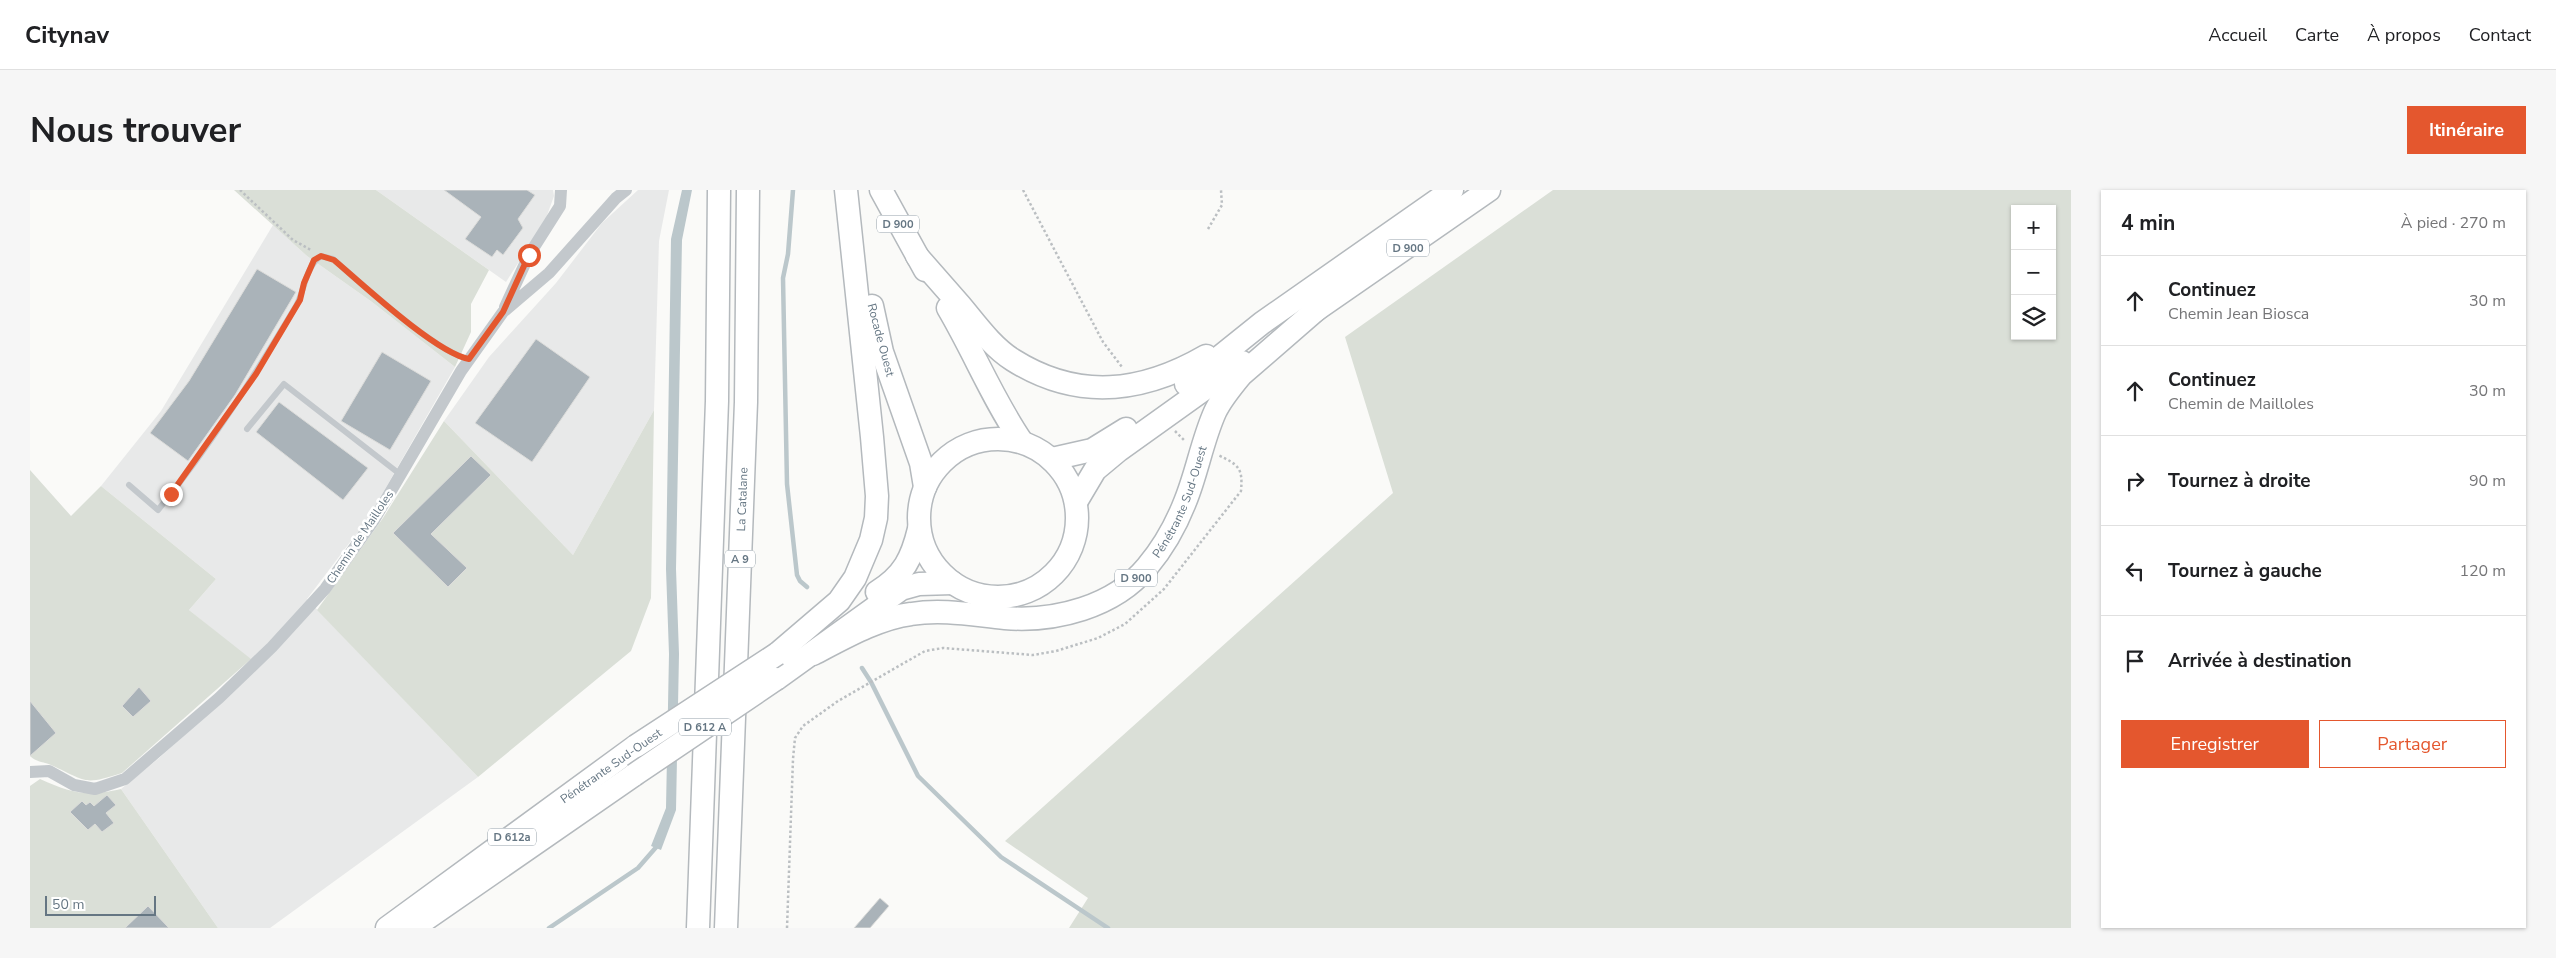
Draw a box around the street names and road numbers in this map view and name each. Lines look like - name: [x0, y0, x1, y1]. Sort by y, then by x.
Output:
- road number: D 900: [877, 216, 919, 232]
- road number: D 900: [1387, 239, 1429, 256]
- street label: Rocade Ouest: [864, 302, 899, 379]
- street label: Pénétrante Sud-Ouest: [1149, 443, 1211, 561]
- street label: La Catalane: [733, 467, 752, 532]
- street label: Chemin de Mailloles: [323, 487, 397, 587]
- road number: A 9: [725, 550, 755, 568]
- road number: D 900: [1115, 569, 1157, 586]
- road number: D 612 A: [679, 718, 731, 736]
- street label: Pénétrante Sud-Ouest: [557, 724, 666, 807]
- road number: D 612a: [488, 828, 536, 846]

